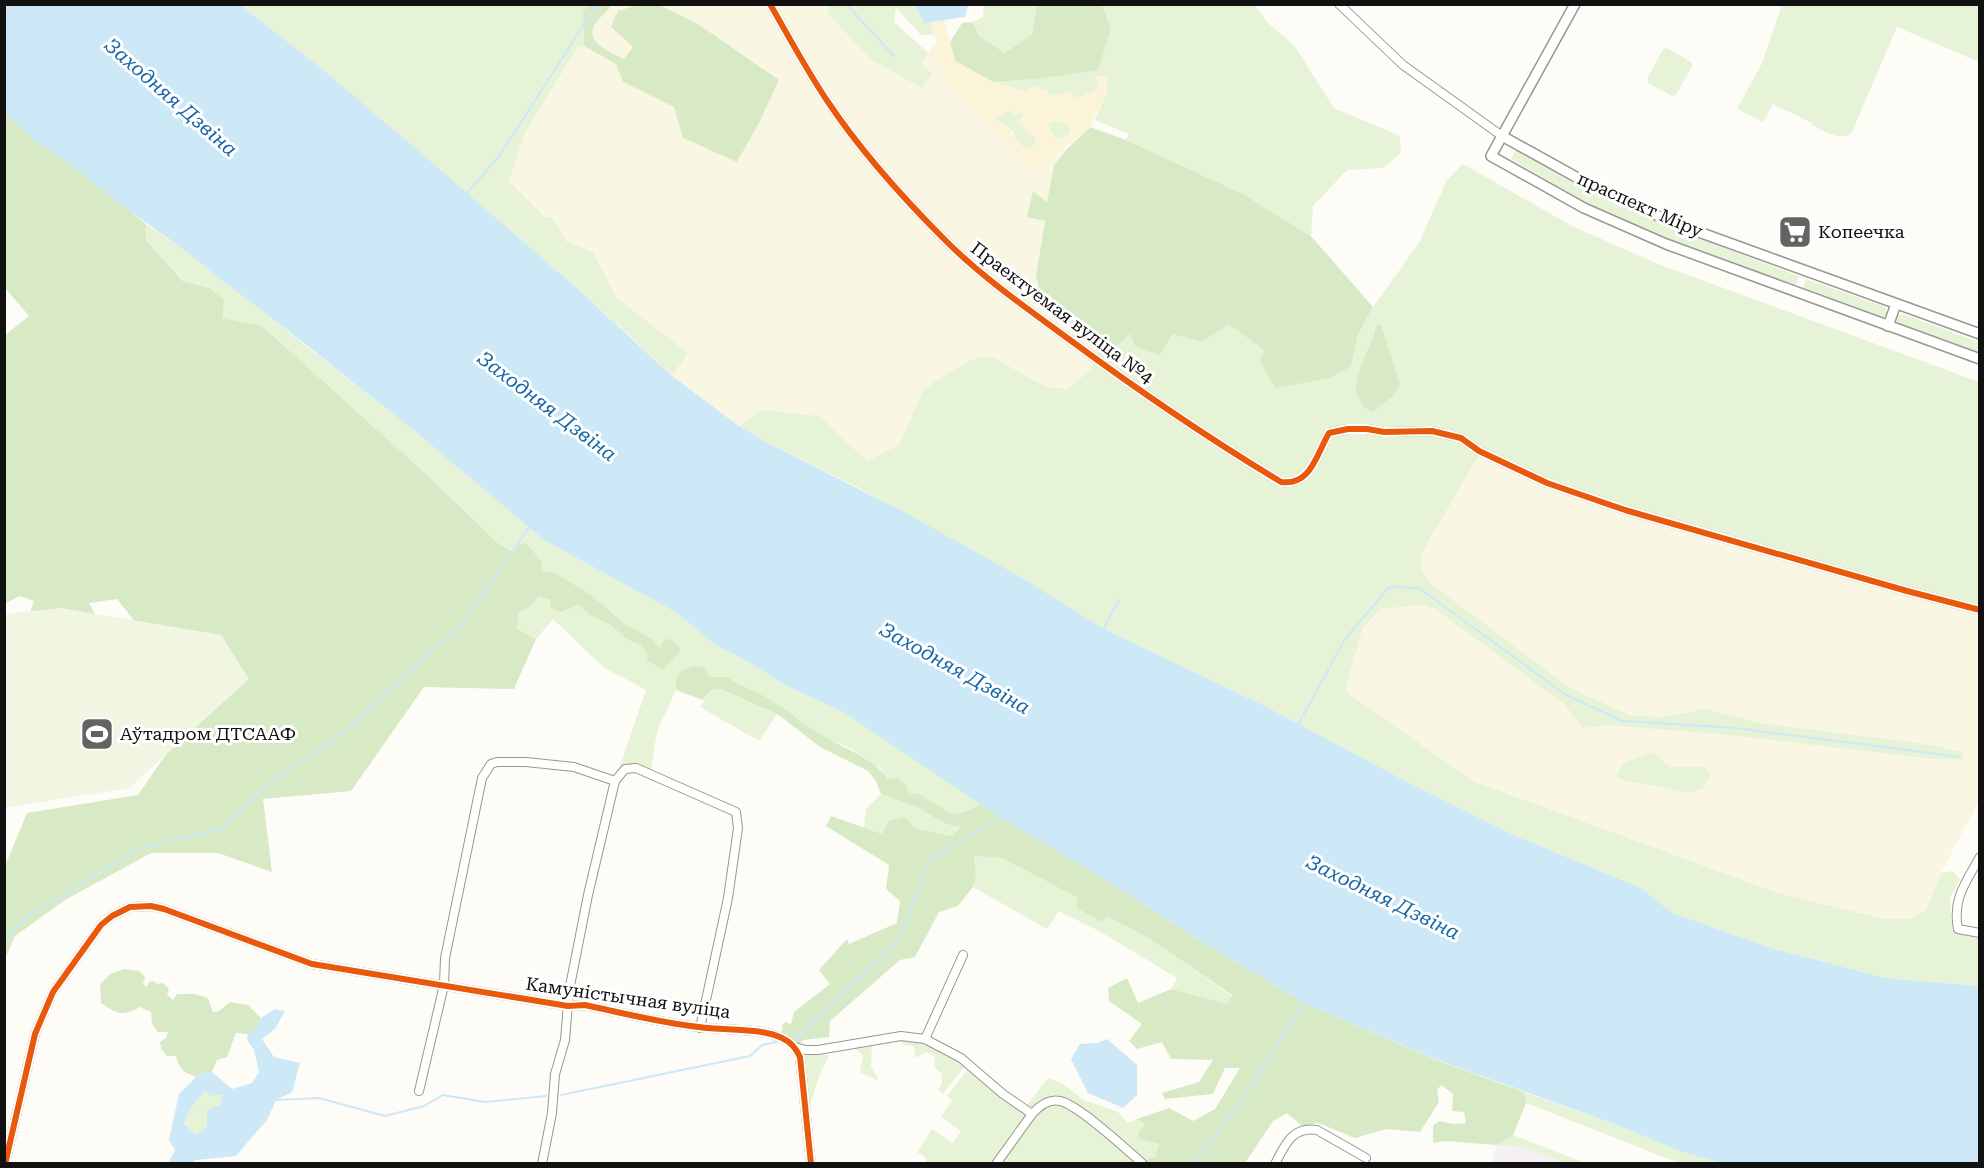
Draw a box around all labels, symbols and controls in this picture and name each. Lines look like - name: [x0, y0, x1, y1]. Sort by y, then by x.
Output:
- water label: Заходняя Дзвіна: [100, 33, 242, 161]
- street label: праспект Міру: [1574, 168, 1706, 242]
- supermarket icon: Копеечка: [1777, 214, 1813, 250]
- place label: Копеечка: [1818, 221, 1905, 242]
- street label: Праектуемая вуліца №4: [967, 237, 1157, 388]
- water label: Заходняя Дзвіна: [473, 346, 621, 466]
- water label: Заходняя Дзвіна: [876, 617, 1034, 719]
- sports icon: Аўтадром ДТСААФ: [79, 716, 115, 752]
- place label: Аўтадром ДТСААФ: [120, 723, 296, 744]
- water label: Заходняя Дзвіна: [1302, 849, 1464, 945]
- street label: Камуністычная вуліца: [524, 973, 732, 1022]

